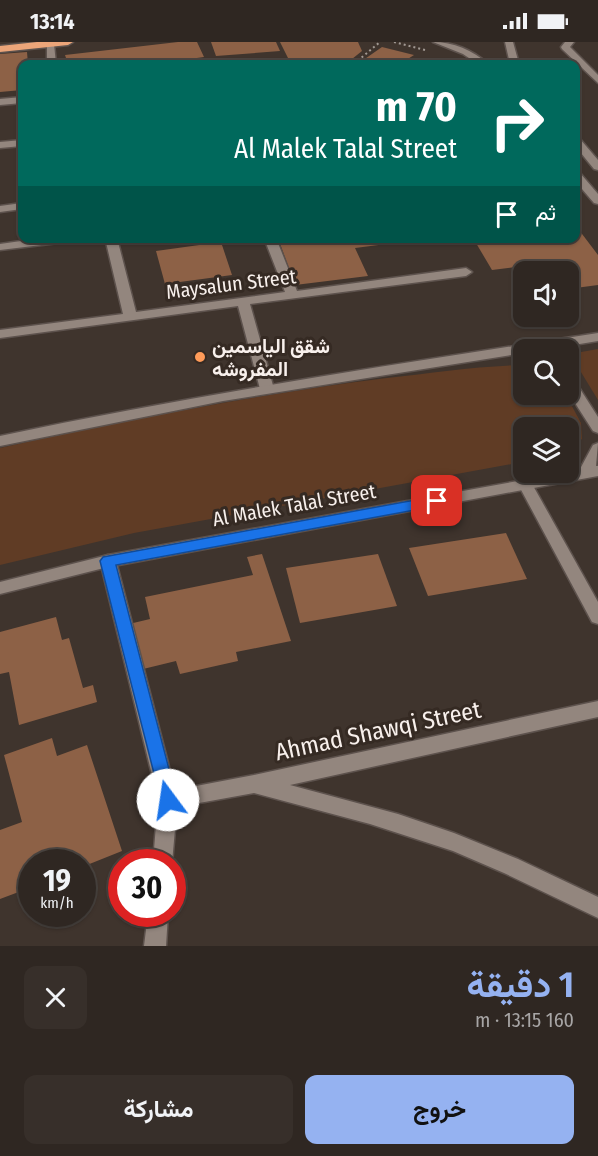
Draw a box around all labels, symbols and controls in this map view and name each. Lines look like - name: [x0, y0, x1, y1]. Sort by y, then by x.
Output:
- text: 13:14: [30, 8, 75, 35]
- text: 70 m: [376, 82, 457, 132]
- icon: right: [478, 84, 556, 162]
- text: Al Malek Talal Street: [234, 133, 457, 165]
- icon: arrive: [490, 198, 523, 231]
- text: ثم: [535, 199, 556, 226]
- map controls: [513, 261, 579, 483]
- button: sound: [513, 261, 579, 327]
- street label: Maysalun Street: [165, 264, 298, 304]
- place label: شقق الياسمين المفروشه: [212, 334, 330, 382]
- button: search: [513, 339, 579, 405]
- marker: شقق الياسمين المفروشه: [193, 350, 207, 364]
- button: layers: [513, 417, 579, 483]
- pin: [411, 475, 462, 526]
- street label: Al Malek Talal Street: [211, 479, 378, 531]
- icon: arrive: [420, 484, 453, 517]
- street label: Ahmad Shawqi Street: [273, 695, 484, 766]
- position arrow: [136, 768, 200, 832]
- speed limit sign: 30: [108, 849, 186, 927]
- text: 19: [43, 863, 71, 899]
- text: km/h: [40, 894, 74, 912]
- text: 1 دقيقة: [466, 963, 574, 1007]
- button: close: [24, 966, 87, 1029]
- text: 160 m · 13:15: [475, 1008, 574, 1032]
- button: مشاركة: [24, 1075, 293, 1144]
- button: خروج: [305, 1075, 574, 1144]

